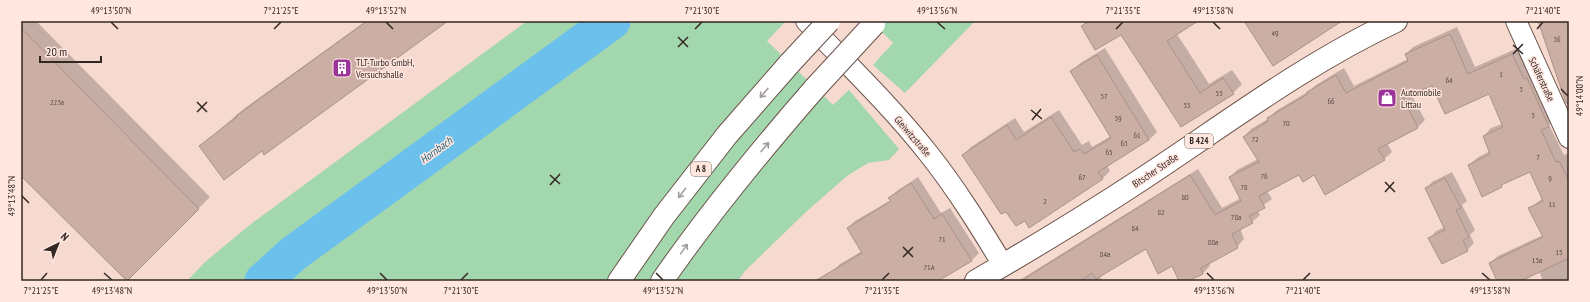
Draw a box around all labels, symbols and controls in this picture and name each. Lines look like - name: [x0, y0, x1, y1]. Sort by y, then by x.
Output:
- text: 49°13'50"N: [91, 4, 131, 17]
- text: 7°21'25"E: [264, 4, 298, 17]
- text: 49°13'52"N: [366, 4, 406, 17]
- text: 7°21'30"E: [685, 4, 719, 17]
- text: 49°13'56"N: [917, 4, 957, 17]
- text: 7°21'35"E: [1106, 4, 1140, 17]
- text: 49°13'58"N: [1193, 4, 1233, 17]
- text: 7°21'40"E: [1526, 4, 1560, 17]
- house number: 49: [1271, 28, 1279, 38]
- house number: 56: [1553, 34, 1561, 44]
- scale bar: [40, 38, 101, 64]
- text: 20 m: [46, 44, 67, 59]
- street label: Schäferstraße: [1526, 55, 1557, 103]
- place label: TLT-Turbo GmbH, Versuchshalle: [355, 56, 414, 81]
- building icon: TLT-Turbo GmbH, Versuchshalle: [331, 57, 353, 79]
- house number: 1: [1499, 69, 1503, 79]
- house number: 64: [1445, 75, 1453, 85]
- text: 49°14'00"N: [1573, 76, 1586, 116]
- house number: 3: [1519, 84, 1523, 94]
- place label: Automobile Littau: [1401, 86, 1441, 111]
- one-way arrow: [760, 87, 769, 98]
- shop icon: Automobile Littau: [1376, 87, 1398, 109]
- house number: 53: [1215, 88, 1223, 98]
- house number: 57: [1100, 91, 1108, 101]
- house number: 66: [1327, 96, 1335, 106]
- house number: 223a: [50, 97, 64, 107]
- house number: 55: [1183, 100, 1191, 110]
- house number: 5: [1531, 110, 1535, 120]
- street label: Gleiwitzstraße: [891, 113, 934, 159]
- house number: 59: [1114, 113, 1122, 123]
- house number: 70: [1282, 118, 1290, 128]
- house number: 61: [1133, 130, 1141, 140]
- water label: Hornbach: [417, 133, 456, 166]
- road number: B 424: [1185, 134, 1213, 148]
- house number: 72: [1251, 134, 1259, 144]
- house number: 63: [1120, 138, 1128, 148]
- one-way arrow: [760, 141, 769, 152]
- house number: 65: [1105, 147, 1113, 157]
- street label: Bitscher Straße: [1130, 150, 1181, 191]
- house number: 7: [1536, 152, 1540, 162]
- road number: A 8: [691, 162, 711, 176]
- house number: 76: [1260, 171, 1268, 181]
- house number: 67: [1078, 172, 1086, 182]
- house number: 9: [1548, 173, 1552, 183]
- text: 49°13'48"N: [5, 176, 18, 216]
- house number: 78: [1240, 182, 1248, 192]
- one-way arrow: [678, 188, 686, 199]
- house number: 80: [1181, 192, 1189, 202]
- house number: 2: [1043, 196, 1047, 206]
- house number: 11: [1548, 199, 1556, 209]
- house number: 82: [1157, 207, 1165, 217]
- house number: 78a: [1231, 212, 1241, 222]
- house number: 84: [1131, 223, 1139, 233]
- north arrow: [38, 224, 78, 264]
- text: N: [58, 230, 72, 244]
- house number: 71: [938, 234, 946, 244]
- house number: 80a: [1208, 237, 1218, 247]
- one-way arrow: [680, 244, 688, 255]
- house number: 15: [1555, 247, 1563, 257]
- house number: 84a: [1100, 249, 1110, 259]
- house number: 15a: [1532, 255, 1542, 265]
- house number: 71A: [924, 262, 935, 272]
- text: 7°21'25"E: [24, 284, 58, 297]
- text: 49°13'48"N: [92, 284, 132, 297]
- text: 49°13'50"N: [367, 284, 407, 297]
- text: 7°21'30"E: [444, 284, 478, 297]
- text: 49°13'52"N: [643, 284, 683, 297]
- text: 7°21'35"E: [865, 284, 899, 297]
- text: 49°13'56"N: [1194, 284, 1234, 297]
- text: 7°21'40"E: [1286, 284, 1320, 297]
- text: 49°13'58"N: [1470, 284, 1510, 297]

